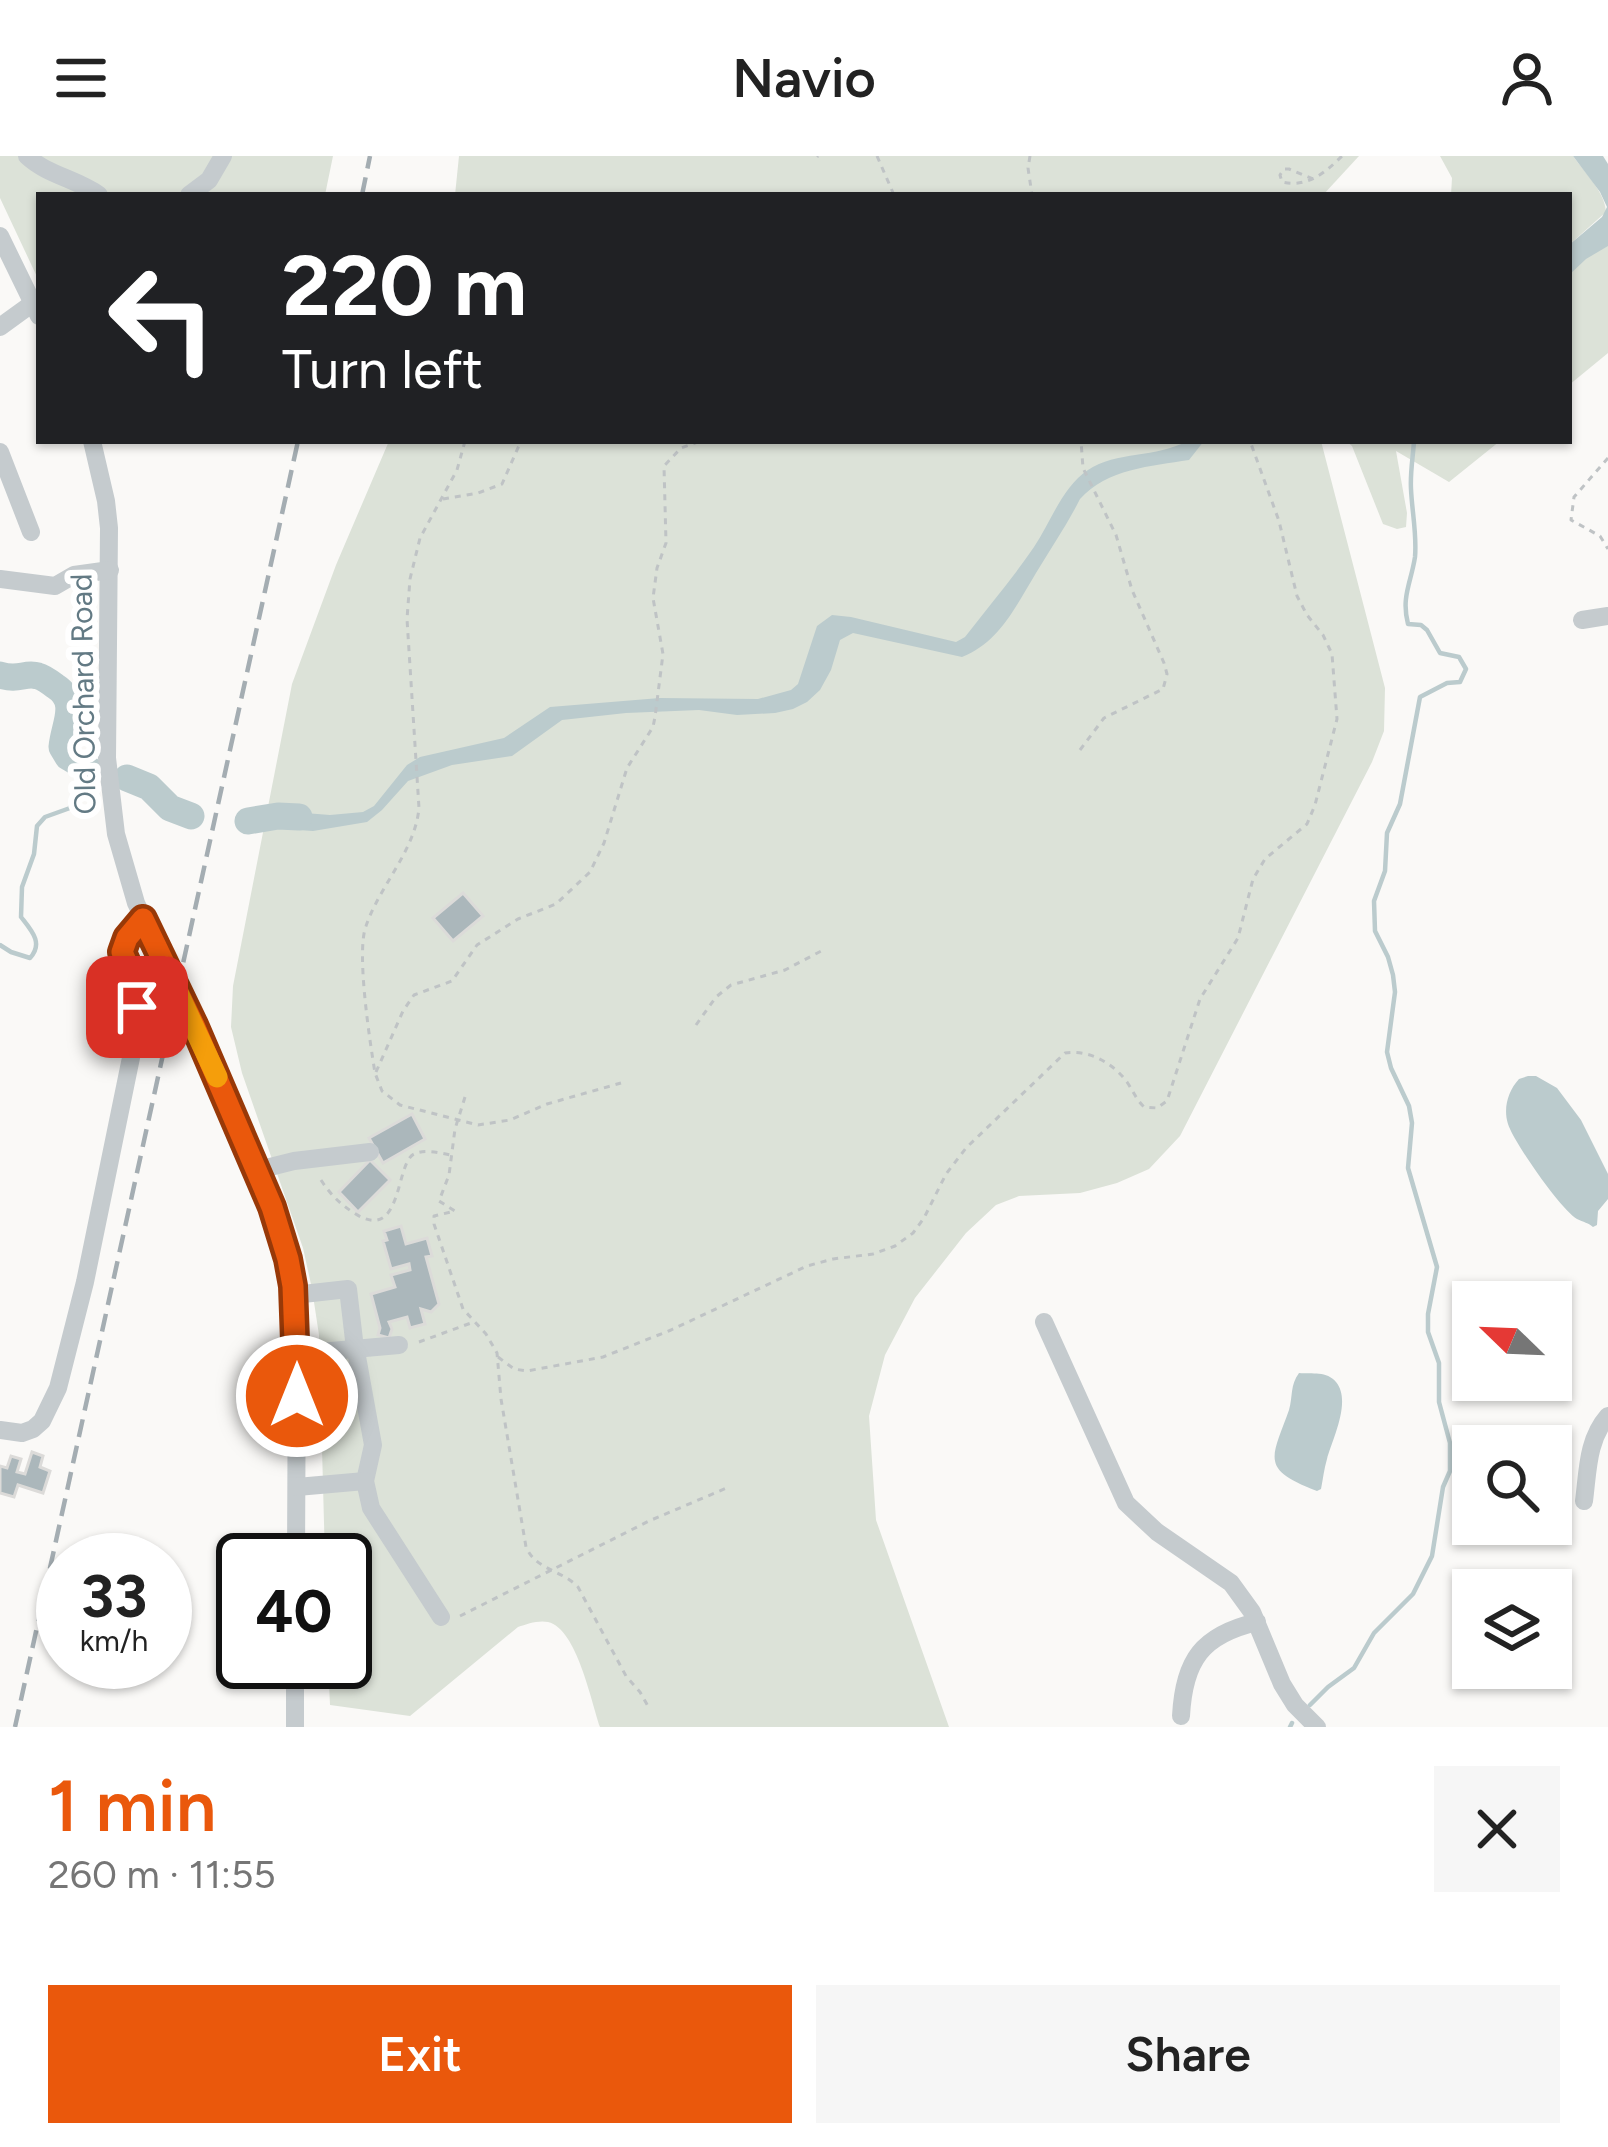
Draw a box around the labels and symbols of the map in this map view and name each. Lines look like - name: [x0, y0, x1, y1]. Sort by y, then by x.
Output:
- street label: Old Orchard Road: [62, 573, 104, 815]
- pin: [86, 956, 188, 1058]
- north arrow: [1452, 1281, 1572, 1401]
- position arrow: [234, 1333, 360, 1459]
- speed limit sign: 40: [216, 1533, 372, 1689]

